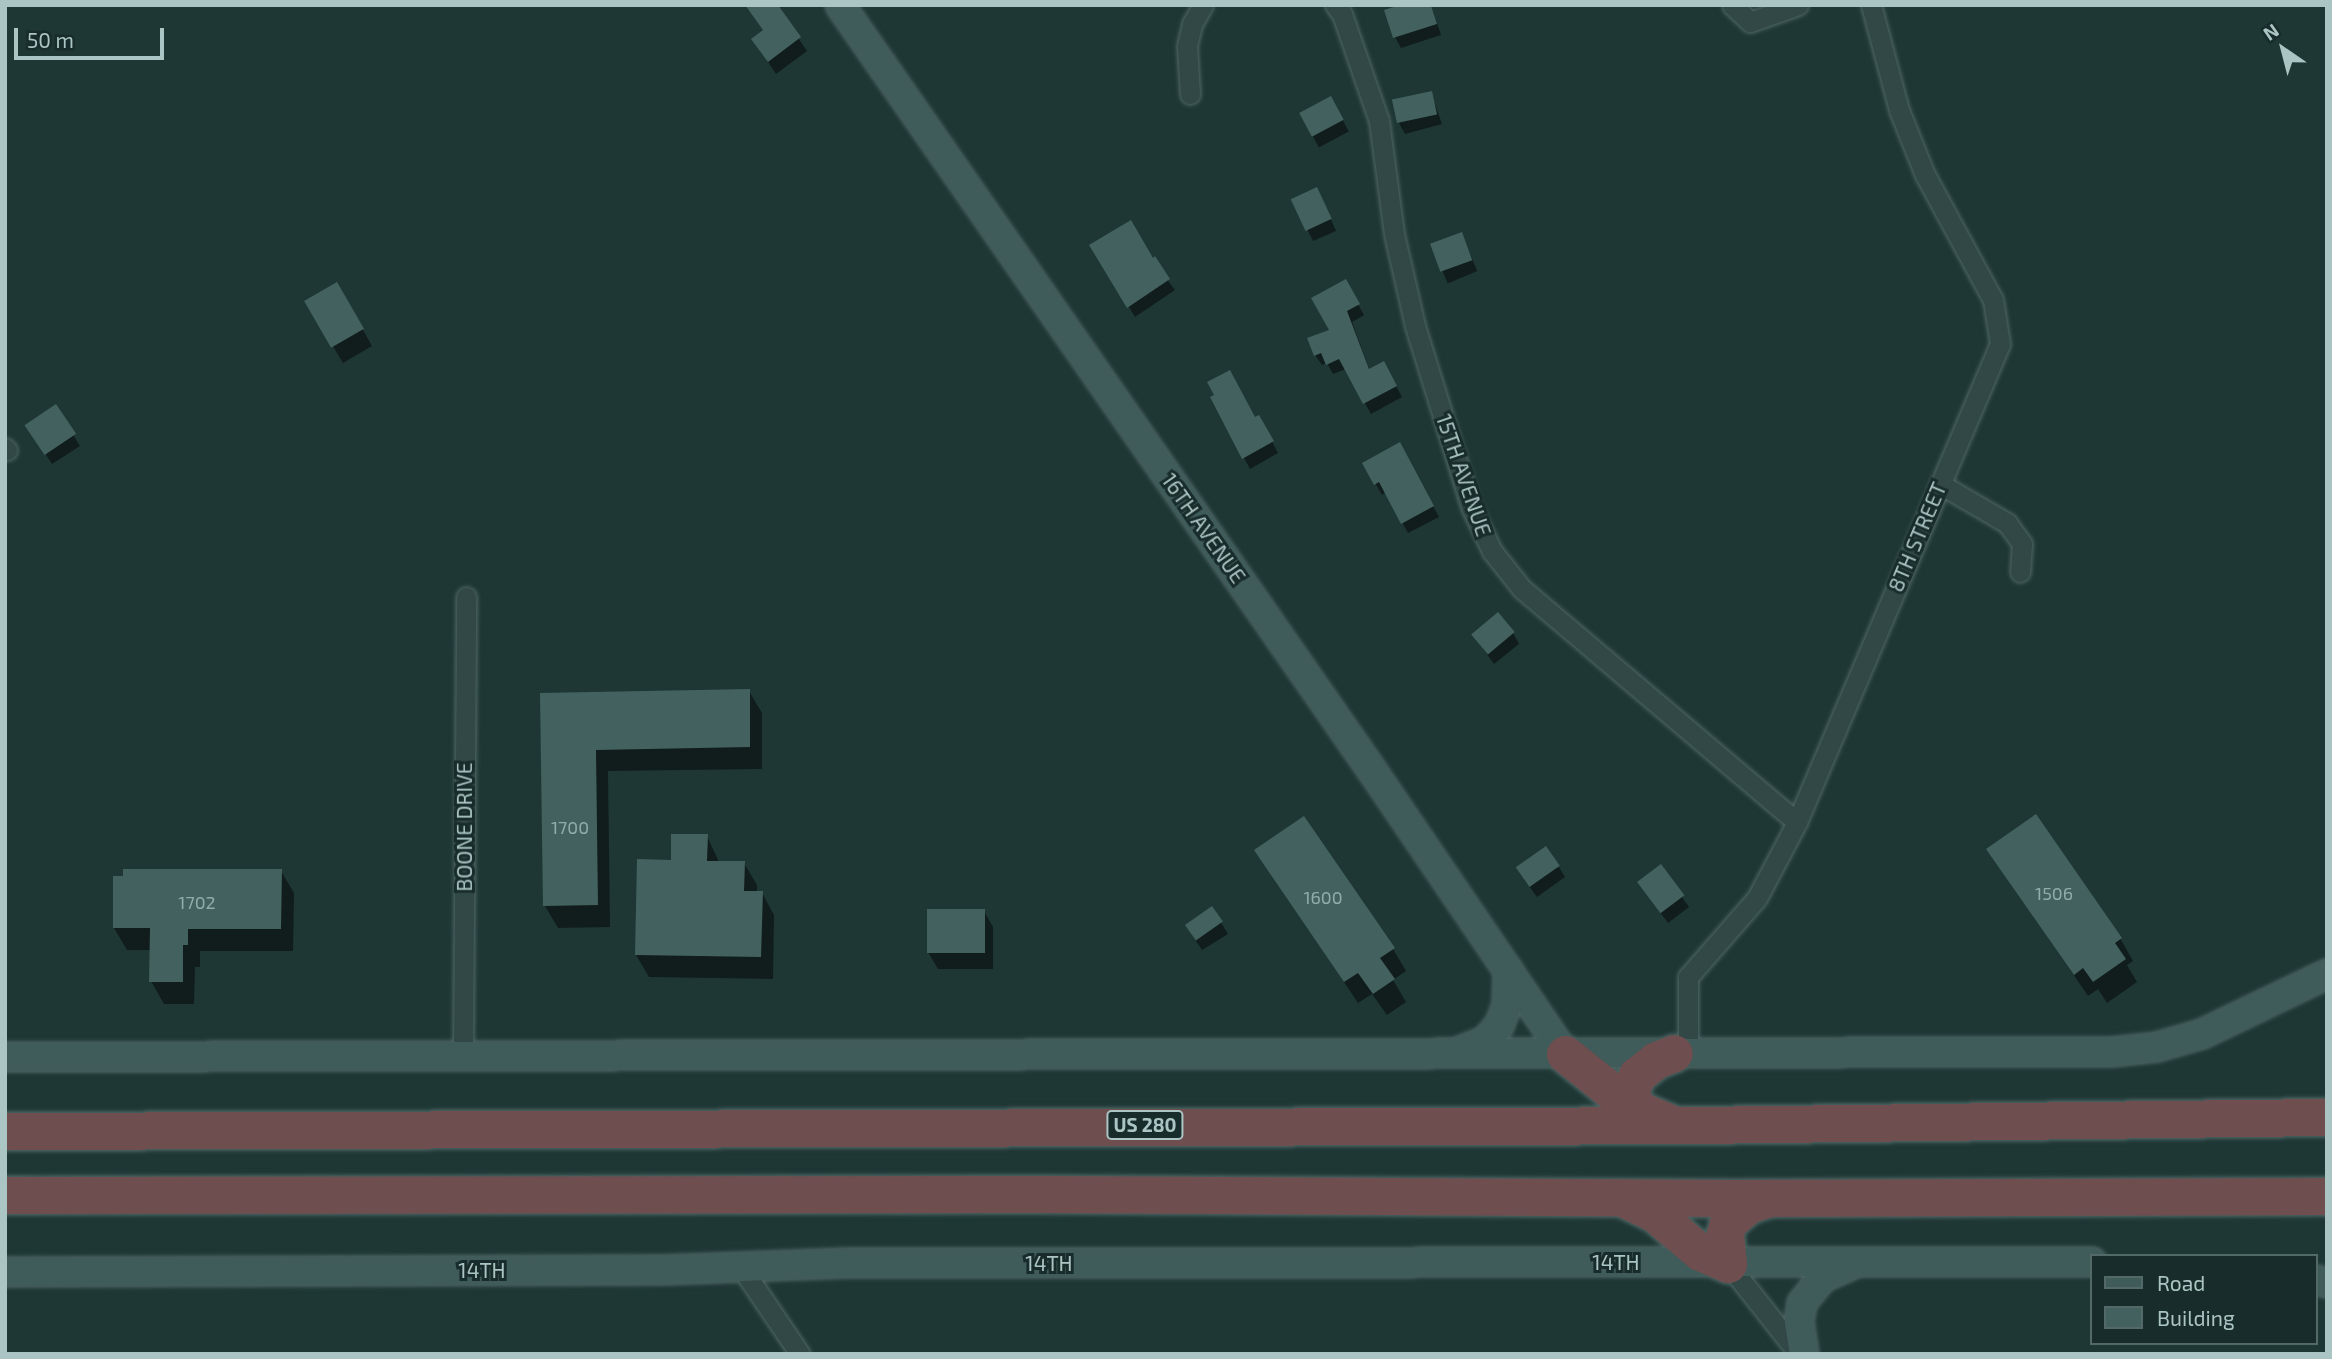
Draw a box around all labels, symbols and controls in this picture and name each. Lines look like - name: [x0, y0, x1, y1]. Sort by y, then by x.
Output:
- scale bar: [18, 14, 168, 58]
- north arrow: [2248, 14, 2318, 84]
- text: N: [2258, 18, 2283, 45]
- text: 50 m: [27, 27, 74, 52]
- street label: 15TH AVENUE: [1431, 410, 1497, 540]
- street label: 16TH AVENUE: [1157, 468, 1251, 588]
- street label: 8TH STREET: [1883, 479, 1951, 595]
- street label: BOONE DRIVE: [451, 762, 477, 892]
- house number: 1700: [551, 816, 589, 838]
- house number: 1506: [2035, 882, 2073, 904]
- house number: 1600: [1303, 886, 1343, 908]
- house number: 1702: [178, 891, 216, 913]
- road number: US 280: [1105, 1110, 1185, 1140]
- street label: 14TH: [1592, 1249, 1640, 1275]
- street label: 14TH: [1025, 1250, 1073, 1276]
- legend: [2090, 1254, 2318, 1345]
- street label: 14TH: [458, 1257, 506, 1283]
- text: Road: [2157, 1270, 2205, 1295]
- text: Building: [2157, 1305, 2235, 1330]

